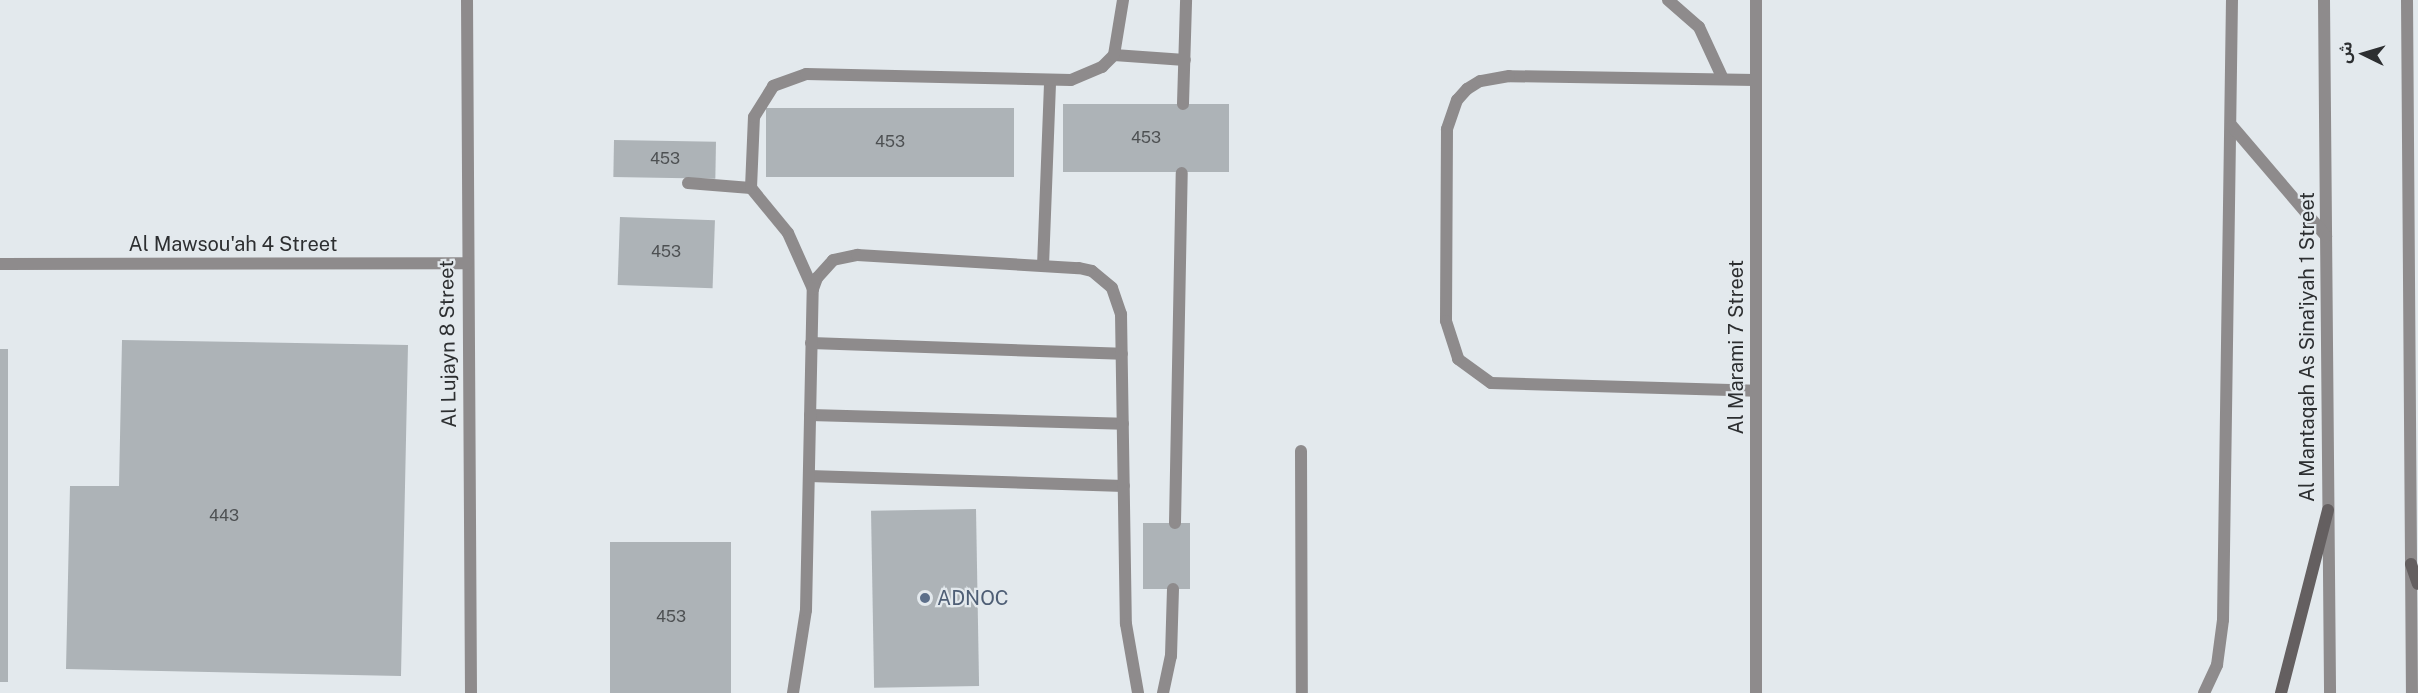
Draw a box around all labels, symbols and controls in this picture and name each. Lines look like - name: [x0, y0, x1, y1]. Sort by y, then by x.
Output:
- north arrow: [2334, 24, 2394, 84]
- text: ش: [2335, 41, 2356, 64]
- house number: 453: [1131, 128, 1161, 148]
- house number: 453: [875, 132, 905, 152]
- house number: 453: [650, 149, 680, 169]
- street label: Al Mantaqah As Sina'iyah 1 Street: [2295, 192, 2319, 502]
- street label: Al Mawsou'ah 4 Street: [129, 232, 337, 256]
- house number: 453: [651, 242, 681, 262]
- street label: Al Lujayn 8 Street: [435, 260, 461, 428]
- street label: Al Marami 7 Street: [1724, 260, 1748, 434]
- house number: 443: [209, 506, 239, 526]
- place label: ADNOC: [937, 586, 1009, 610]
- marker: ADNOC: [918, 591, 932, 605]
- house number: 453: [656, 607, 686, 627]

